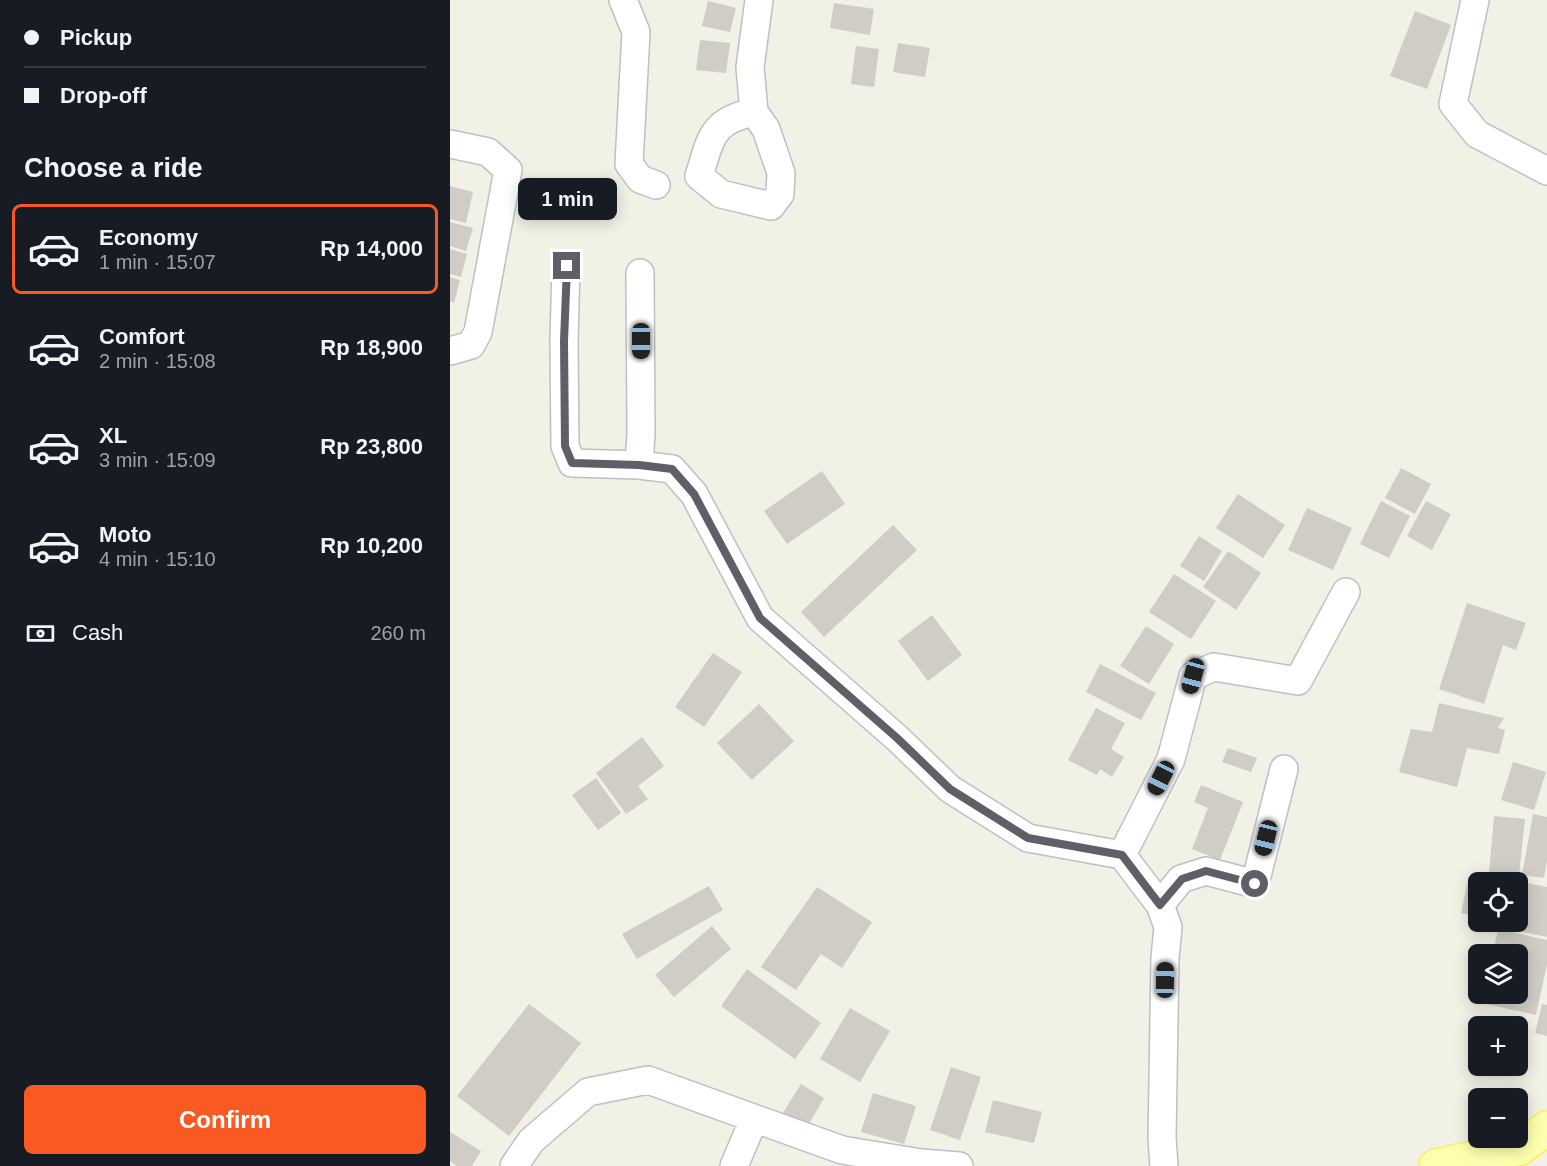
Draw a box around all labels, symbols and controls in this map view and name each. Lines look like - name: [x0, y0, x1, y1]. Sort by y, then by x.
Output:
- text: Pickup: [60, 25, 132, 50]
- text: Drop-off: [60, 83, 147, 108]
- text: Choose a ride: [24, 153, 203, 183]
- callout: 1 min: [518, 179, 616, 221]
- text: 1 min: [541, 188, 594, 210]
- icon: car: [27, 222, 81, 276]
- text: Economy: [99, 225, 198, 250]
- text: Rp 14,000: [320, 236, 423, 261]
- text: 1 min · 15:07: [99, 251, 216, 273]
- route end: [553, 252, 580, 279]
- icon: car: [27, 321, 81, 375]
- car: [632, 323, 650, 359]
- text: Comfort: [99, 324, 185, 349]
- text: Rp 18,900: [320, 335, 423, 360]
- text: 2 min · 15:08: [99, 350, 216, 372]
- icon: car: [27, 420, 81, 474]
- text: XL: [99, 423, 127, 448]
- text: Rp 23,800: [320, 434, 423, 459]
- text: 3 min · 15:09: [99, 449, 216, 471]
- icon: car: [27, 519, 81, 573]
- text: Moto: [99, 522, 152, 547]
- text: Rp 10,200: [320, 533, 423, 558]
- text: 4 min · 15:10: [99, 548, 216, 570]
- icon: cash: [24, 617, 57, 650]
- text: Cash: [72, 620, 123, 645]
- text: 260 m: [370, 622, 426, 644]
- car: [1180, 656, 1206, 696]
- car: [1145, 758, 1177, 798]
- car: [1253, 818, 1279, 858]
- route start: [1241, 870, 1268, 897]
- map controls: [1468, 872, 1528, 1148]
- button: locate: [1468, 872, 1528, 932]
- button: layers: [1468, 944, 1528, 1004]
- car: [1156, 962, 1174, 998]
- button: +: [1468, 1016, 1528, 1076]
- button: Confirm: [24, 1085, 426, 1154]
- button: −: [1468, 1088, 1528, 1148]

